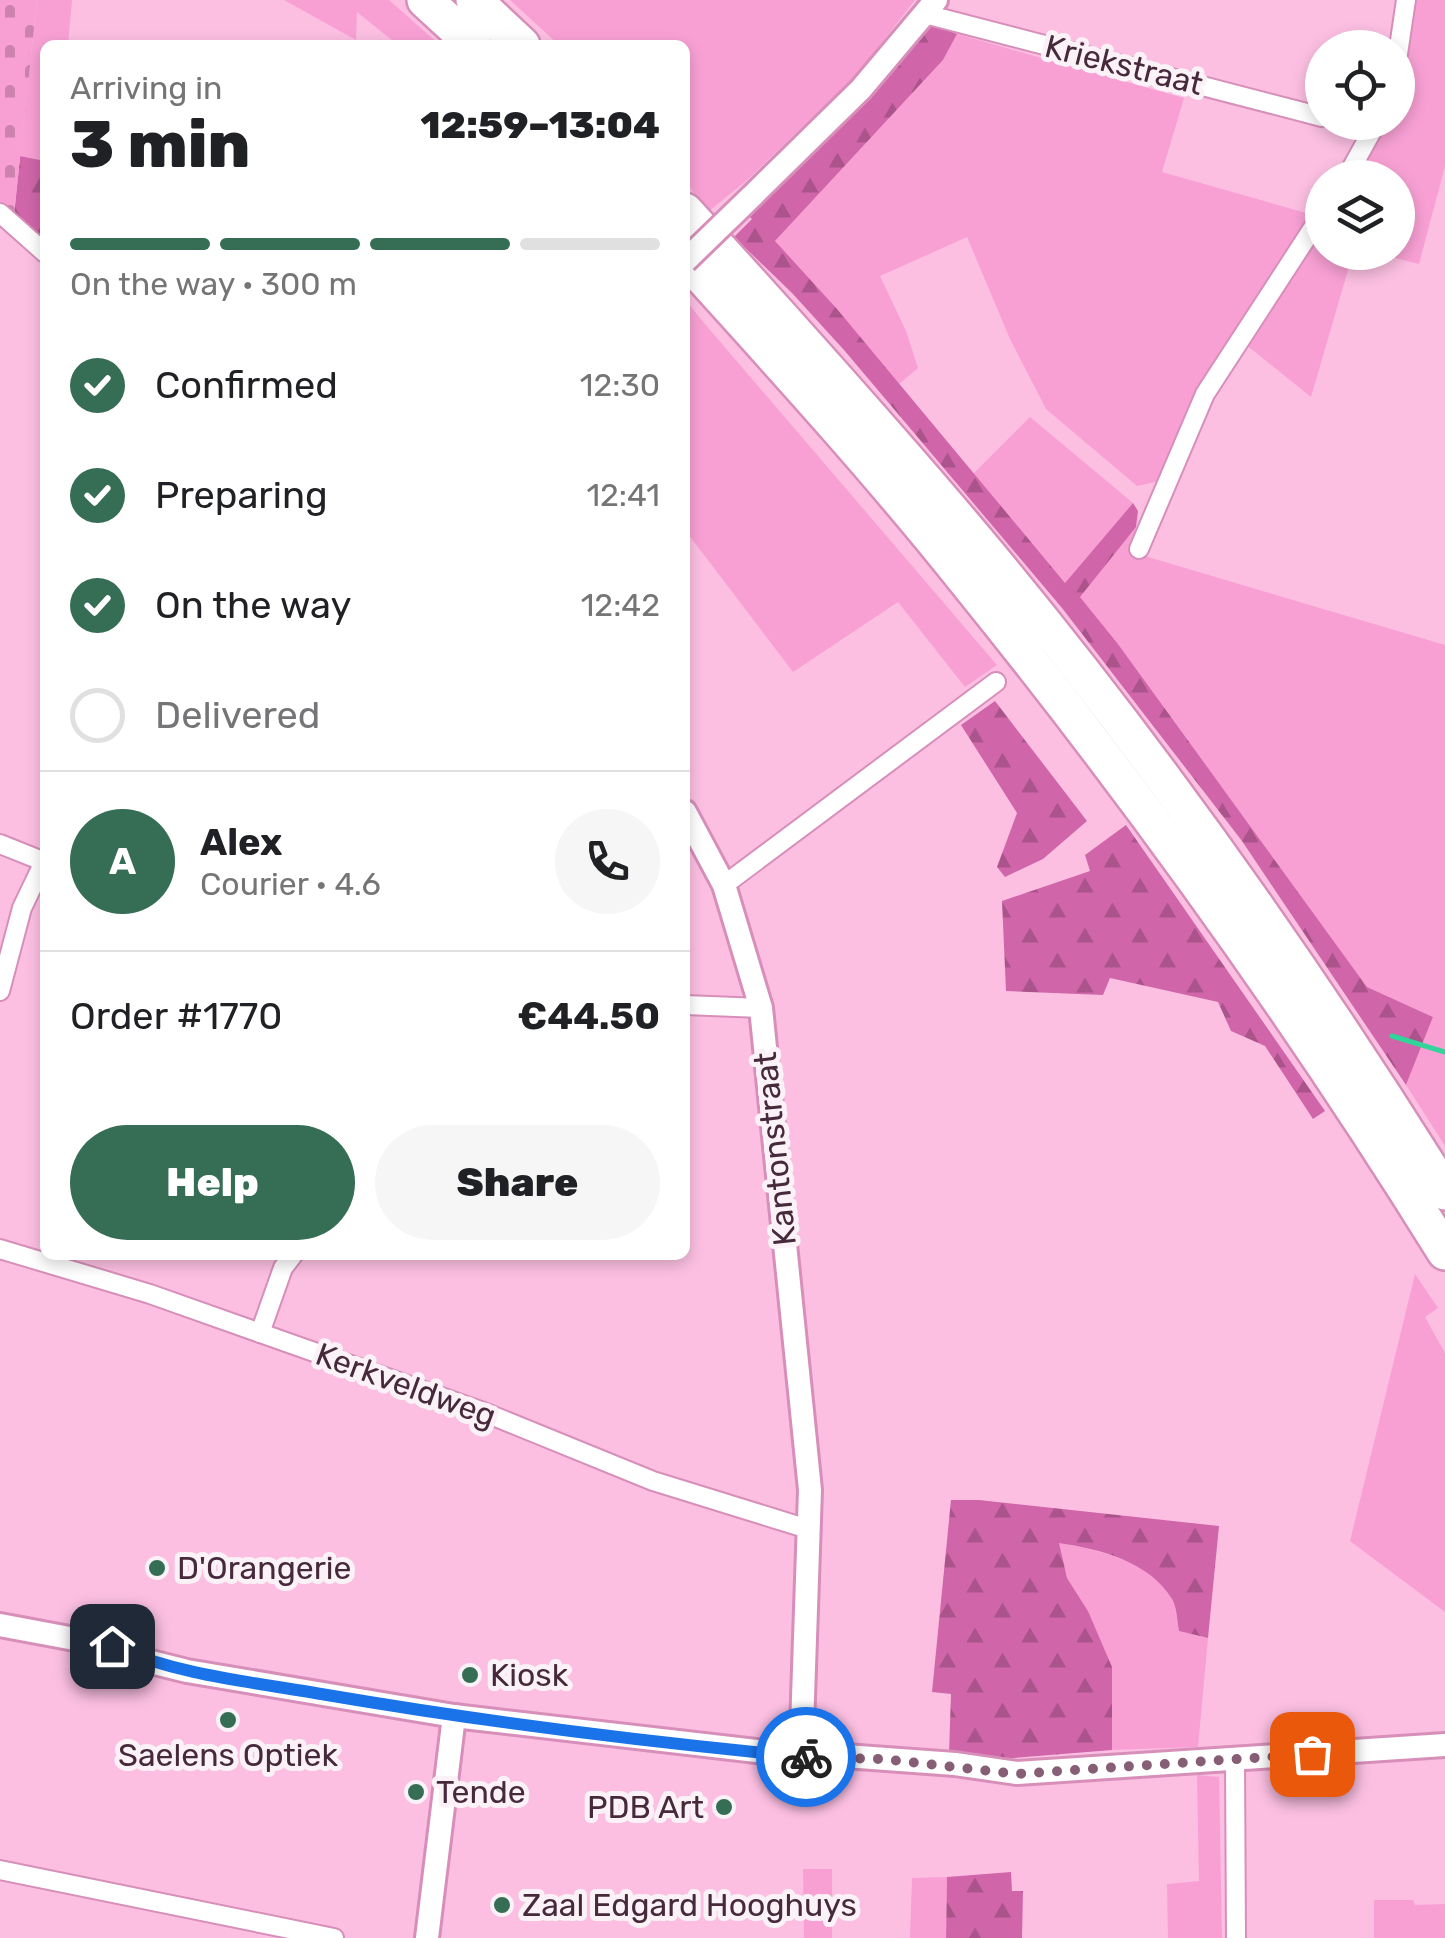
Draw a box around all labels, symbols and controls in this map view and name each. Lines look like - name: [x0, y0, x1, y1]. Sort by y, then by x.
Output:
- street label: Kriekstraat: [1041, 27, 1207, 103]
- map controls: [1305, 30, 1415, 270]
- button: locate: [1305, 30, 1415, 140]
- text: Arriving in: [70, 69, 222, 107]
- text: 12:59–13:04: [420, 102, 660, 148]
- text: 3 min: [70, 106, 250, 183]
- button: layers: [1305, 160, 1415, 270]
- text: On the way · 300 m: [70, 265, 357, 303]
- icon: check: [70, 358, 125, 413]
- text: Confirmed: [155, 362, 338, 408]
- text: 12:30: [580, 366, 660, 404]
- icon: check: [70, 468, 125, 523]
- text: Preparing: [155, 472, 328, 518]
- text: 12:41: [586, 476, 660, 514]
- icon: check: [70, 578, 125, 633]
- text: On the way: [155, 582, 351, 628]
- text: 12:42: [581, 586, 660, 624]
- text: Delivered: [155, 692, 320, 738]
- button: phone: [555, 809, 660, 914]
- text: Alex: [200, 819, 282, 865]
- text: A: [109, 838, 136, 884]
- text: Courier · 4.6: [200, 865, 381, 903]
- text: Order #1770: [70, 993, 282, 1039]
- text: €44.50: [517, 993, 660, 1039]
- street label: Kantonstraat: [746, 1050, 804, 1248]
- button: Help: [70, 1125, 355, 1240]
- button: Share: [375, 1125, 660, 1240]
- street label: Kerkveldweg: [311, 1335, 501, 1435]
- place label: D'Orangerie: [177, 1549, 352, 1587]
- marker: D'Orangerie: [146, 1557, 168, 1579]
- pin: [70, 1604, 155, 1689]
- icon: home: [85, 1619, 140, 1674]
- place label: Kiosk: [490, 1656, 569, 1694]
- marker: Kiosk: [459, 1664, 481, 1686]
- courier: [756, 1707, 856, 1807]
- marker: Saelens Optiek: [217, 1709, 239, 1731]
- pin: [1270, 1712, 1355, 1797]
- icon: bag: [1285, 1727, 1340, 1782]
- icon: bike: [779, 1730, 834, 1785]
- place label: Saelens Optiek: [118, 1736, 338, 1774]
- place label: Tende: [436, 1773, 526, 1811]
- marker: Tende: [405, 1781, 427, 1803]
- place label: PDB Art: [587, 1788, 704, 1826]
- marker: PDB Art: [713, 1796, 735, 1818]
- place label: Zaal Edgard Hooghuys: [522, 1886, 857, 1924]
- marker: Zaal Edgard Hooghuys: [491, 1894, 513, 1916]

